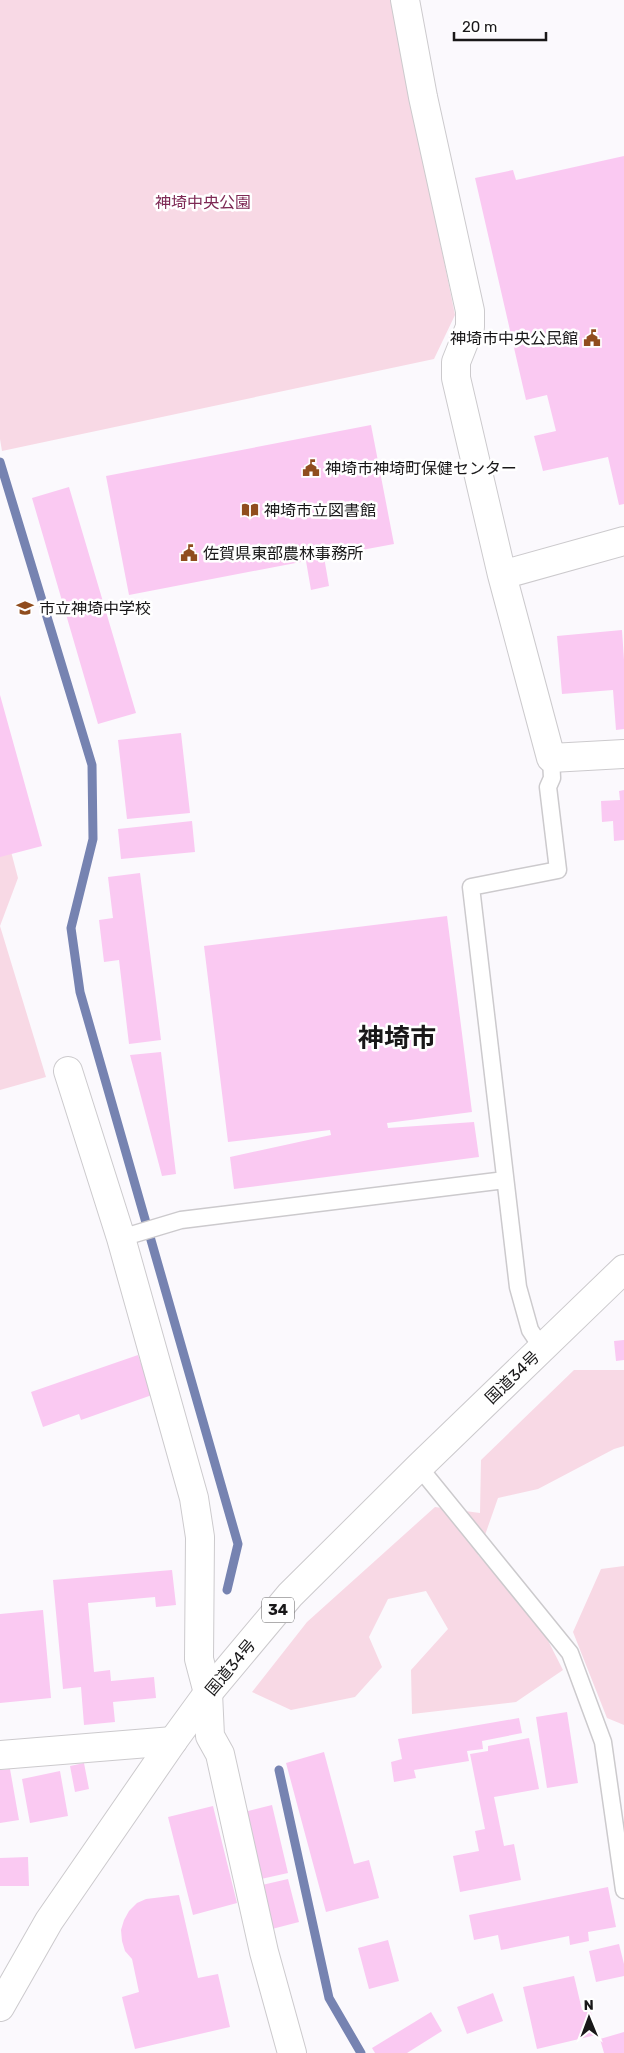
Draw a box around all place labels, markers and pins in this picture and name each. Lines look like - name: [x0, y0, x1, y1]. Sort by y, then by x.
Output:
- public building icon: 神埼市中央公民館: [582, 328, 602, 348]
- place label: 神埼市中央公民館: [450, 329, 578, 348]
- public building icon: 神埼市神埼町保健センター: [301, 458, 321, 478]
- place label: 神埼市神埼町保健センター: [325, 459, 517, 478]
- library icon: 神埼市立図書館: [240, 500, 260, 520]
- place label: 神埼市立図書館: [264, 501, 376, 520]
- public building icon: 佐賀県東部農林事務所: [179, 543, 199, 563]
- place label: 佐賀県東部農林事務所: [203, 544, 363, 563]
- school or university icon: 市立神埼中学校: [15, 598, 35, 618]
- place label: 市立神埼中学校: [39, 599, 151, 618]

